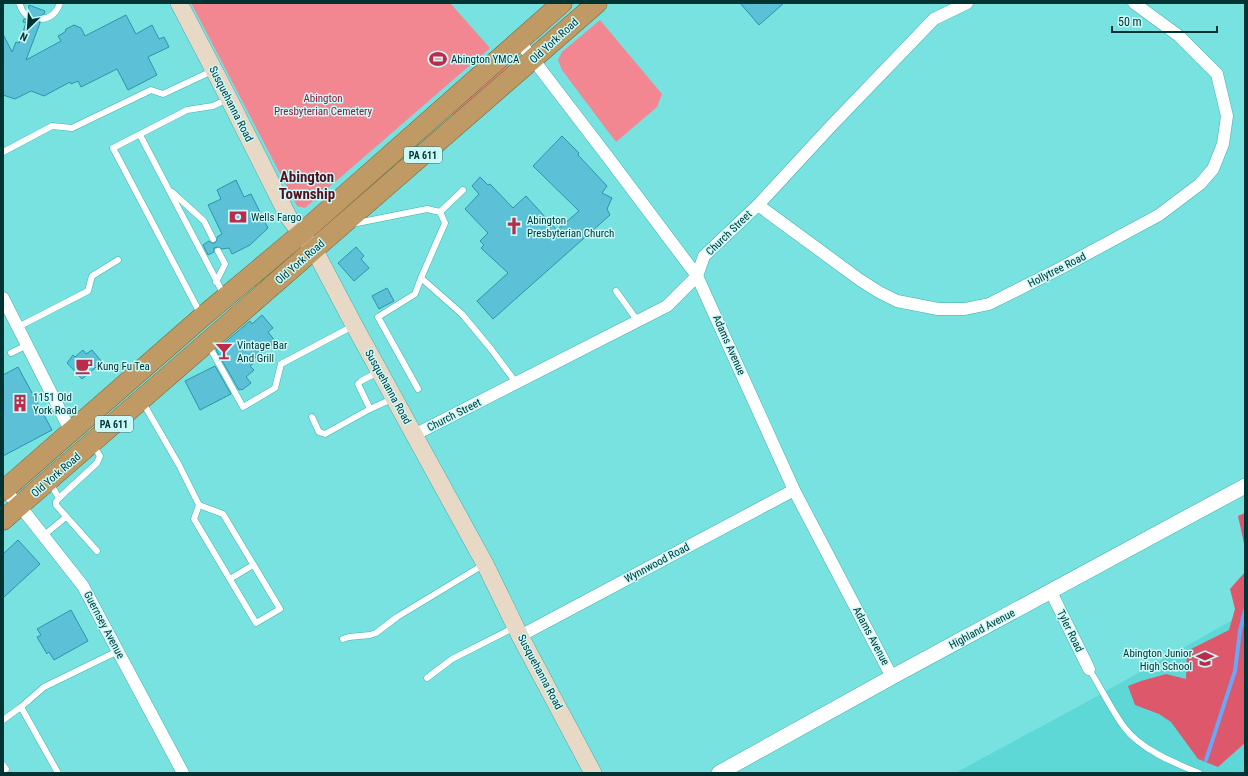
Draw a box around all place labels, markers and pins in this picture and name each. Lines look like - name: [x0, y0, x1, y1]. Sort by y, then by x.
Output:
- sports icon: Abington YMCA: [428, 49, 448, 69]
- place label: Abington YMCA: [451, 53, 520, 66]
- bank icon: Wells Fargo: [228, 207, 248, 227]
- place label: Wells Fargo: [251, 211, 302, 224]
- place label: Abington Presbyterian Church: [527, 214, 614, 240]
- church icon: Abington Presbyterian Church: [504, 216, 524, 236]
- place label: Vintage Bar And Grill: [237, 339, 288, 365]
- bar icon: Vintage Bar And Grill: [214, 341, 234, 361]
- cafe icon: Kung Fu Tea: [74, 356, 94, 376]
- place label: Kung Fu Tea: [97, 360, 150, 373]
- place label: 1151 Old York Road: [33, 391, 77, 417]
- building icon: 1151 Old York Road: [10, 393, 30, 413]
- place label: Abington Junior High School: [1123, 647, 1193, 673]
- school or university icon: Abington Junior High School: [1195, 649, 1215, 669]

